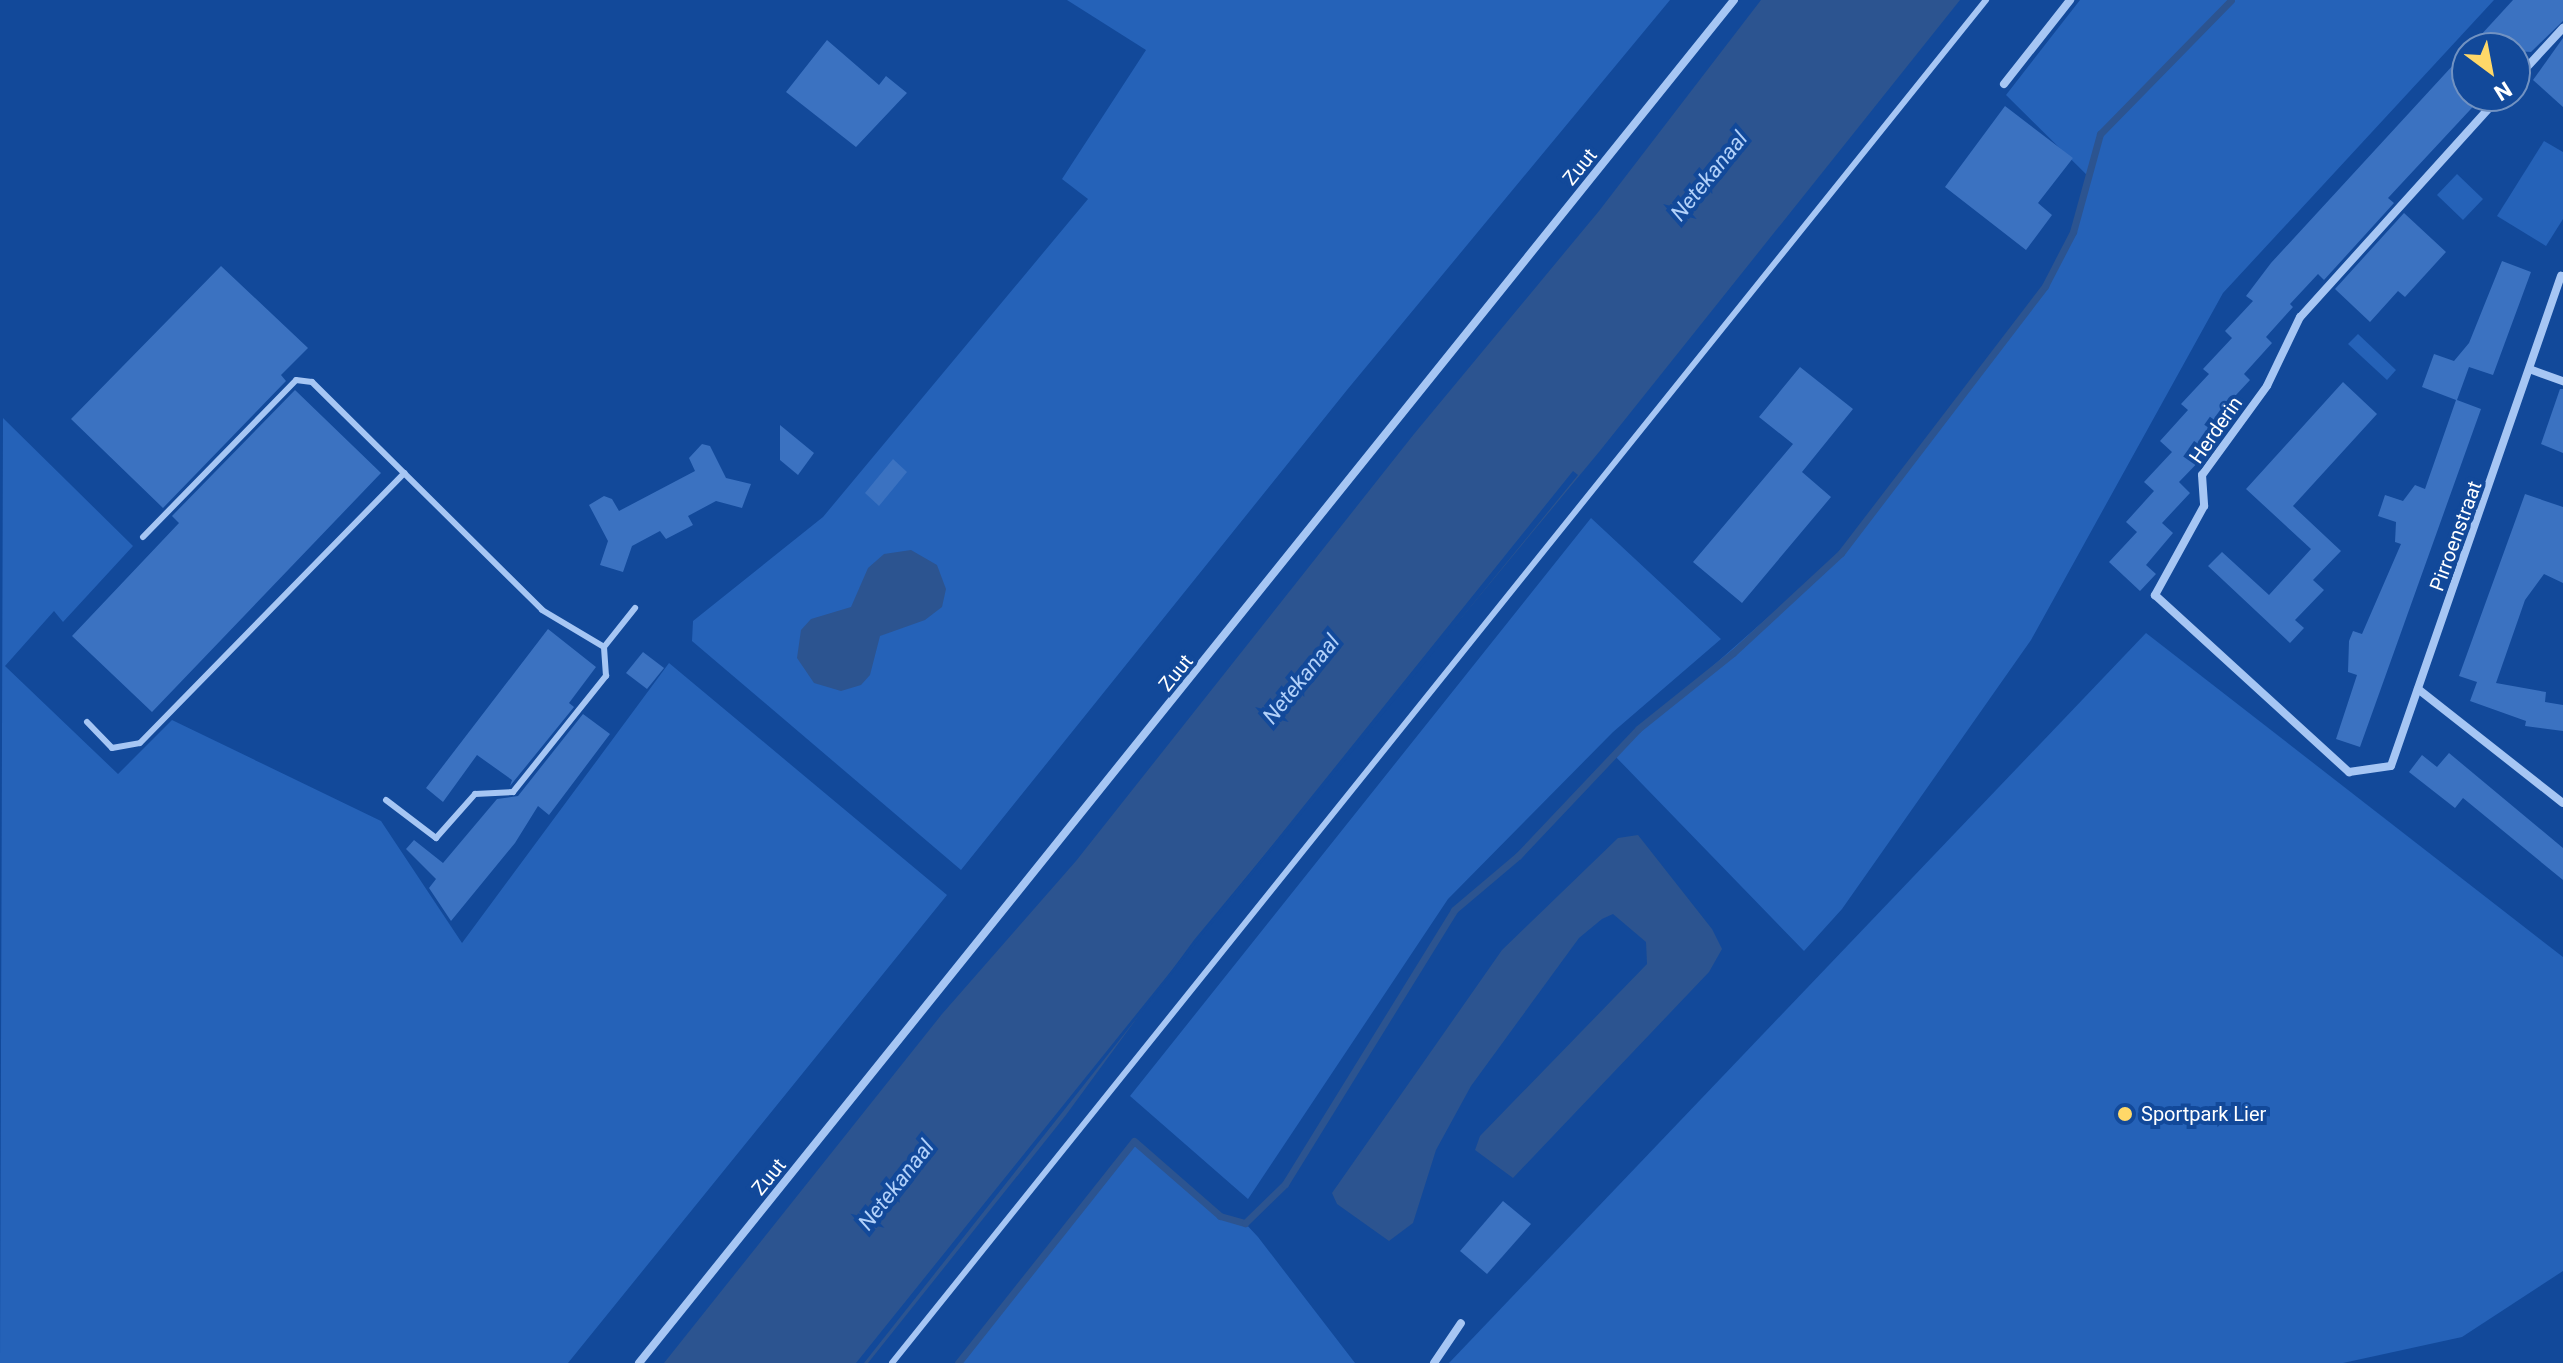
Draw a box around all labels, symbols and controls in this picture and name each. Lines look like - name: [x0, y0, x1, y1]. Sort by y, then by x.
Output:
- north arrow: [2451, 32, 2531, 112]
- text: N: [2490, 76, 2516, 106]
- water label: Netekanaal: [1665, 126, 1753, 226]
- street label: Zuut: [1558, 144, 1602, 190]
- street label: Herderin: [2184, 392, 2248, 468]
- street label: Pirroenstraat: [2425, 478, 2487, 594]
- water label: Netekanaal: [1257, 629, 1345, 729]
- street label: Zuut: [1154, 650, 1198, 696]
- place label: Sportpark Lier: [2141, 1102, 2266, 1126]
- marker: Sportpark Lier: [2116, 1105, 2134, 1123]
- water label: Netekanaal: [853, 1135, 939, 1235]
- street label: Zuut: [747, 1154, 791, 1200]

